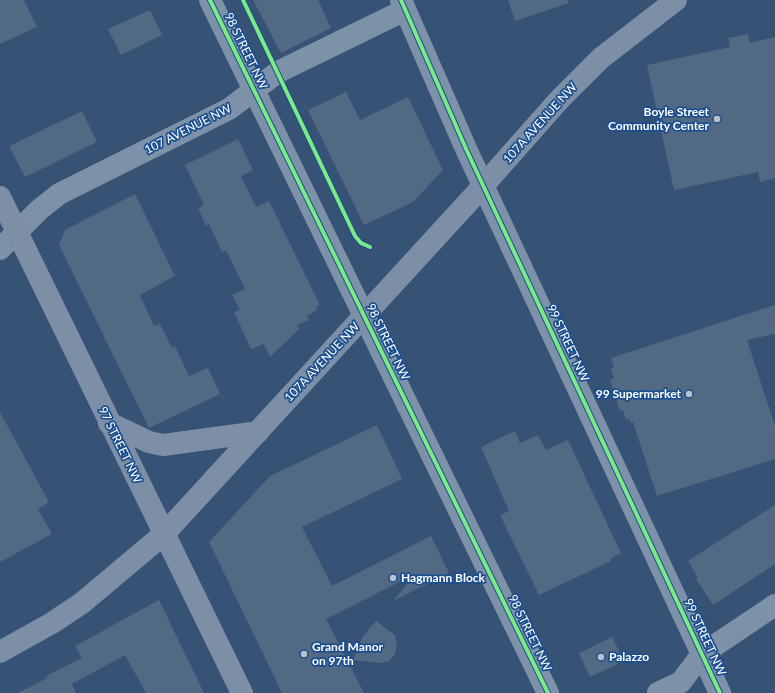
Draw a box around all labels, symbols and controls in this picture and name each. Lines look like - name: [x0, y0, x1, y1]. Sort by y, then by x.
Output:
- street label: 98 STREET NW: [221, 10, 272, 92]
- street label: 107A AVENUE NW: [499, 79, 580, 166]
- street label: 107 AVENUE NW: [142, 100, 234, 157]
- place label: Boyle Street Community Center: [608, 104, 710, 133]
- marker: Boyle Street Community Center: [712, 114, 722, 124]
- street label: 98 STREET NW: [363, 301, 414, 383]
- street label: 99 STREET NW: [544, 302, 593, 384]
- street label: 107A AVENUE NW: [281, 318, 363, 405]
- place label: 99 Supermarket: [596, 386, 682, 401]
- marker: 99 Supermarket: [684, 389, 694, 399]
- street label: 97 STREET NW: [95, 404, 146, 486]
- place label: Hagmann Block: [401, 570, 486, 585]
- marker: Hagmann Block: [388, 573, 398, 583]
- street label: 98 STREET NW: [505, 592, 556, 674]
- street label: 99 STREET NW: [681, 596, 730, 678]
- place label: Grand Manor on 97th: [312, 639, 384, 668]
- marker: Grand Manor on 97th: [299, 649, 309, 659]
- place label: Palazzo: [609, 649, 649, 664]
- marker: Palazzo: [596, 652, 606, 662]

